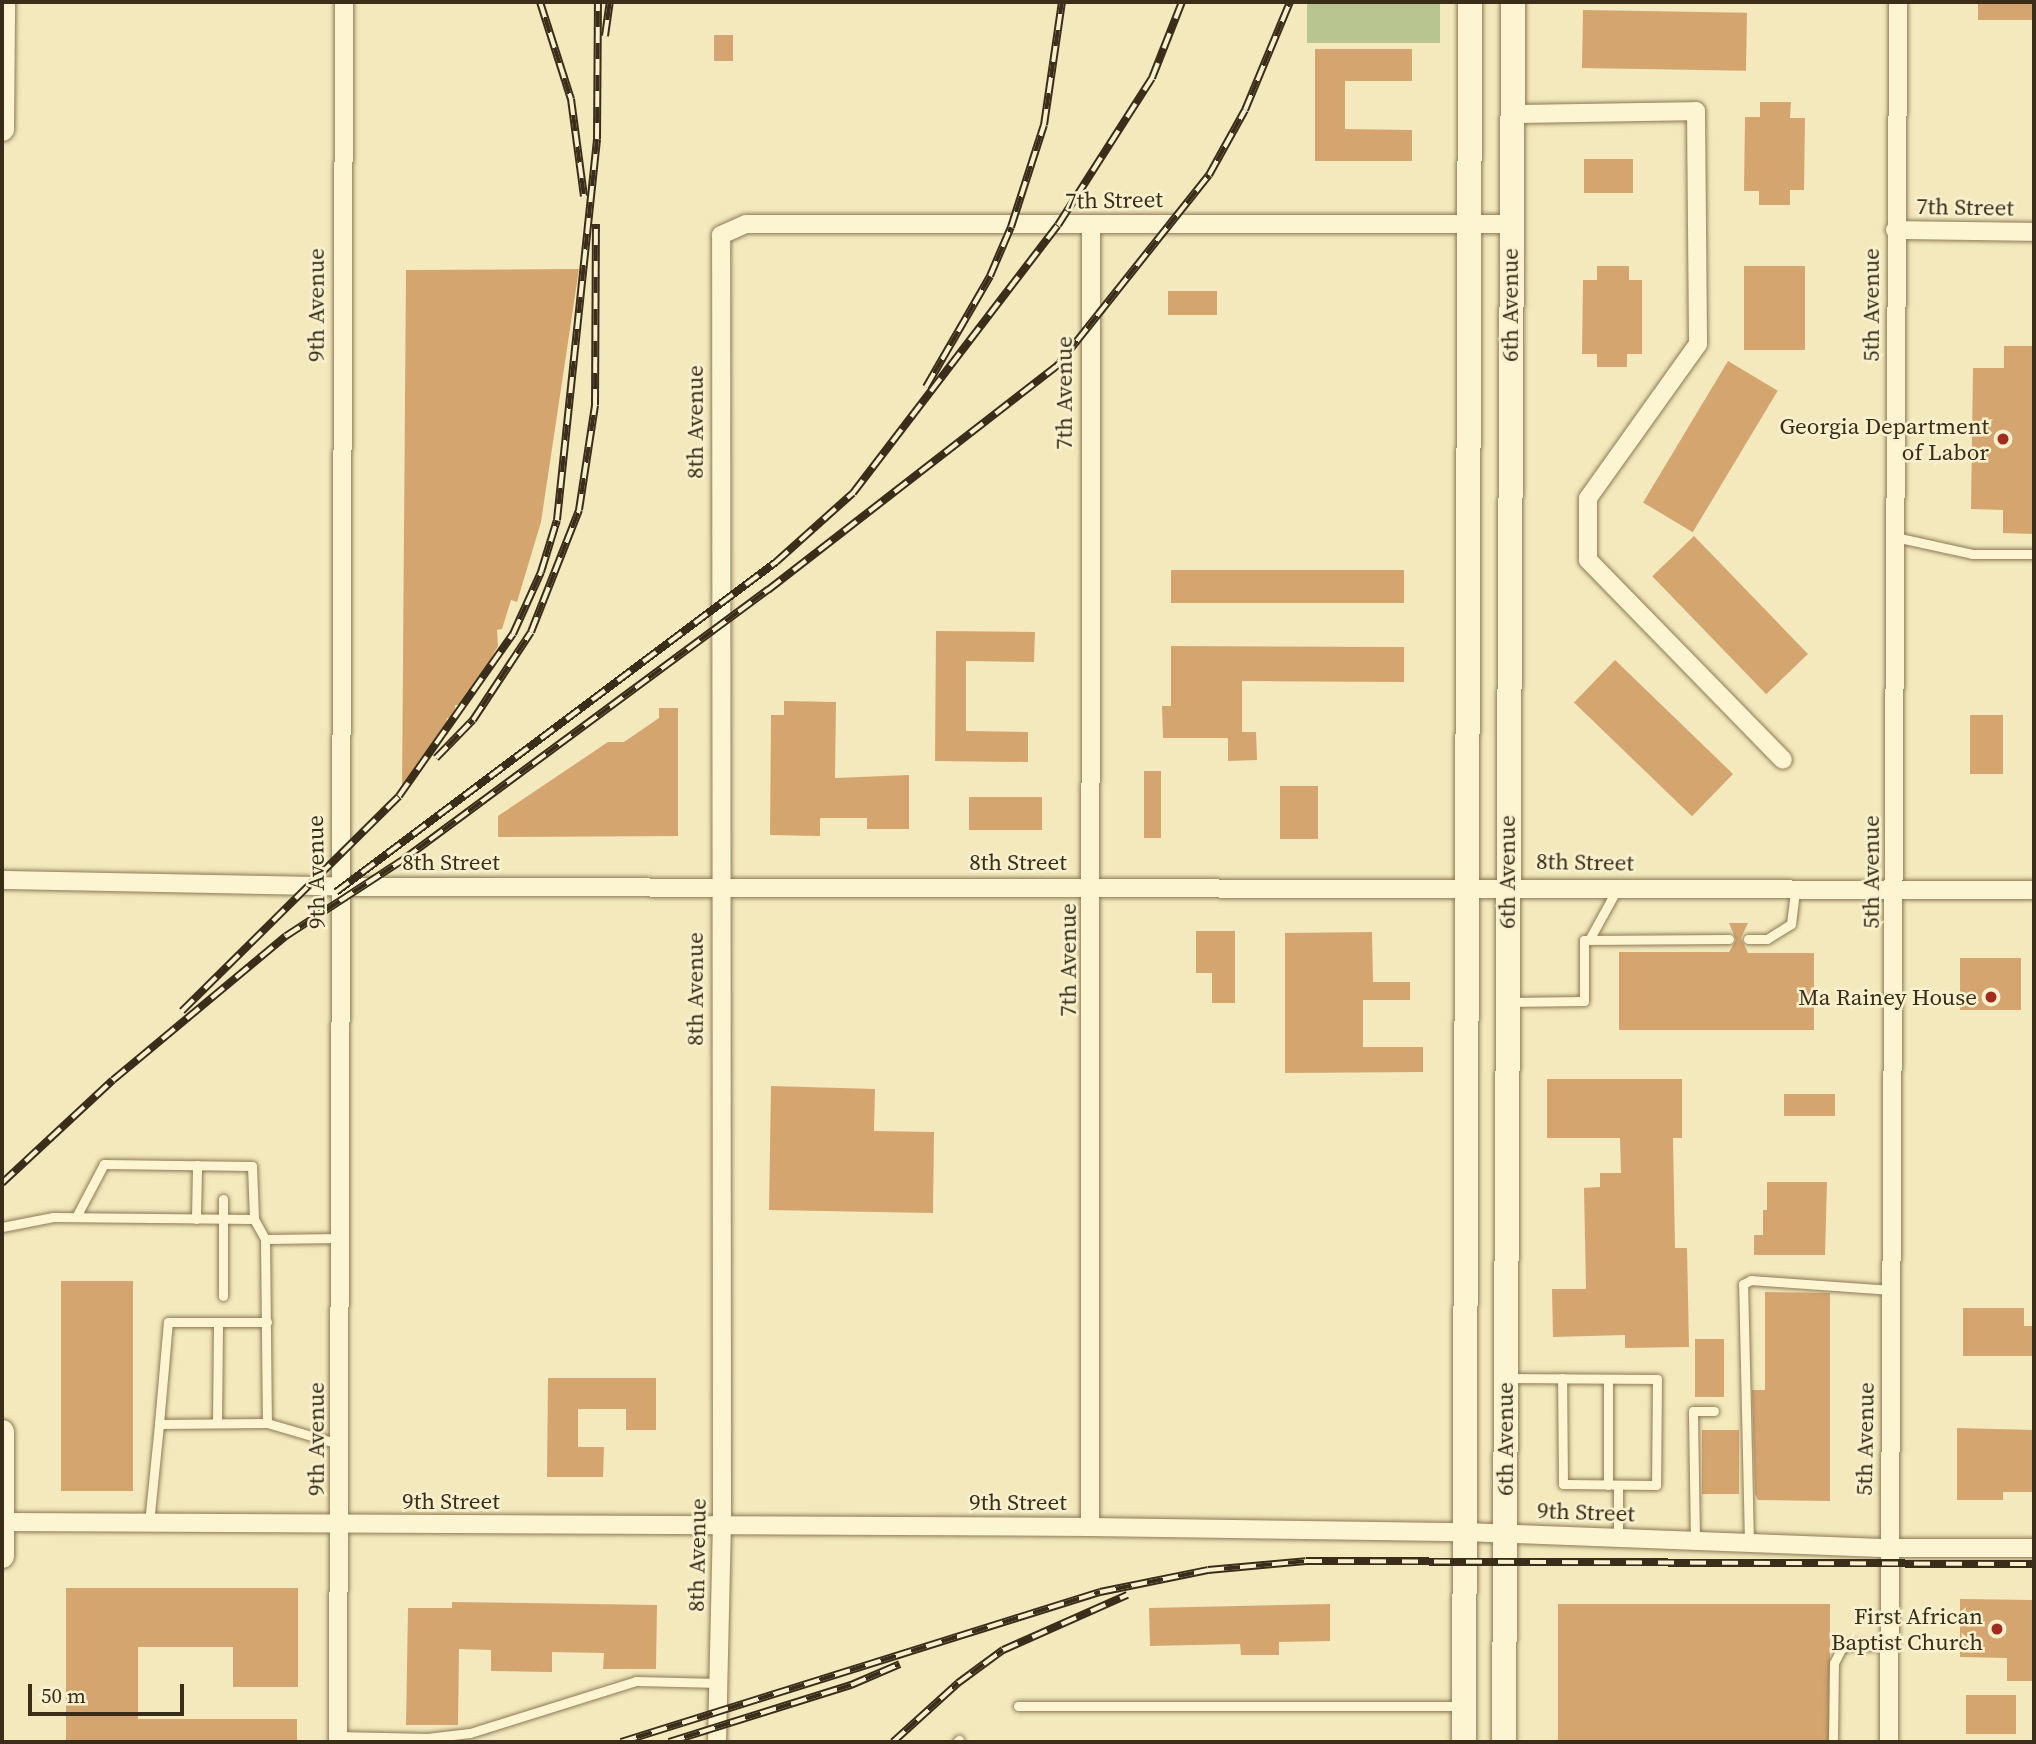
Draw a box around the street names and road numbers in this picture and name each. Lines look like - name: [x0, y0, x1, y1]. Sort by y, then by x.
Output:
- street label: 7th Street: [1065, 185, 1163, 215]
- street label: 7th Street: [1916, 192, 2014, 222]
- street label: 9th Avenue: [302, 248, 330, 362]
- street label: 6th Avenue: [1496, 248, 1524, 362]
- street label: 5th Avenue: [1857, 248, 1885, 362]
- street label: 7th Avenue: [1050, 336, 1078, 450]
- street label: 8th Avenue: [681, 365, 709, 479]
- street label: 9th Avenue: [301, 815, 331, 929]
- street label: 6th Avenue: [1493, 815, 1521, 929]
- street label: 5th Avenue: [1857, 815, 1885, 929]
- street label: 8th Street: [1536, 847, 1634, 877]
- street label: 8th Street: [402, 848, 500, 876]
- street label: 8th Street: [969, 848, 1067, 876]
- street label: 7th Avenue: [1054, 903, 1082, 1017]
- street label: 8th Avenue: [681, 932, 709, 1046]
- street label: 9th Avenue: [302, 1382, 330, 1496]
- street label: 6th Avenue: [1491, 1382, 1519, 1496]
- street label: 5th Avenue: [1850, 1382, 1880, 1496]
- street label: 9th Street: [402, 1487, 500, 1515]
- street label: 9th Street: [969, 1488, 1067, 1516]
- street label: 9th Street: [1537, 1497, 1635, 1527]
- street label: 8th Avenue: [682, 1498, 712, 1612]

